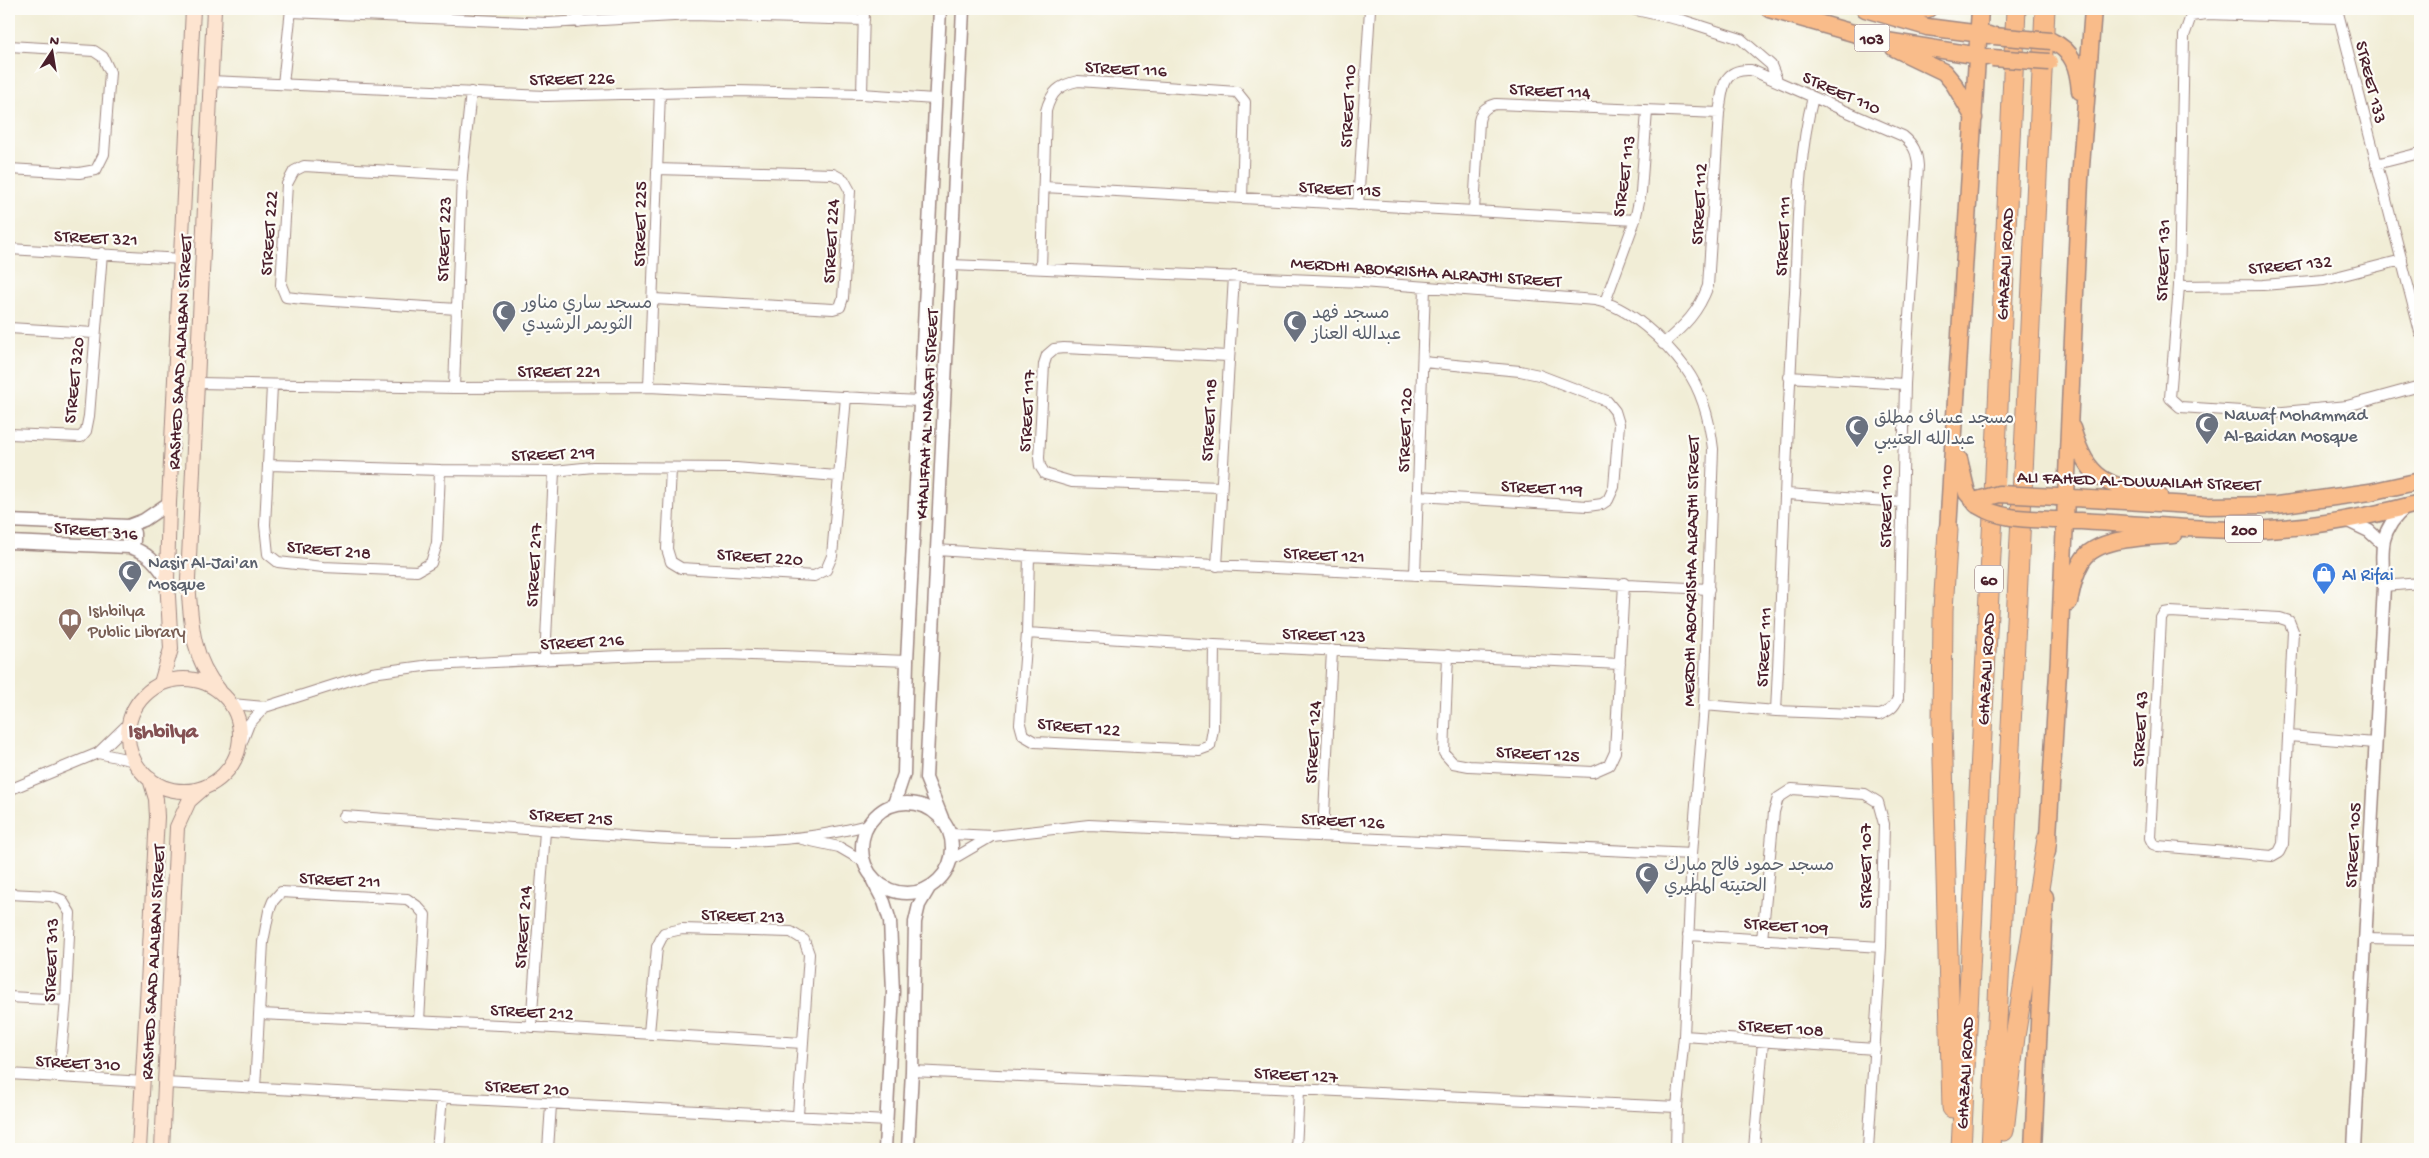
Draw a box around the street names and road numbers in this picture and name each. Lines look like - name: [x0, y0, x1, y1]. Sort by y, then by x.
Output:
- road number: 103: [1854, 24, 1890, 52]
- street label: STREET 133: [2349, 39, 2390, 126]
- street label: STREET 116: [1084, 58, 1168, 83]
- street label: STREET 110: [1337, 64, 1362, 148]
- street label: STREET 110: [1799, 68, 1883, 121]
- street label: STREET 226: [529, 69, 616, 92]
- street label: STREET 114: [1509, 80, 1592, 105]
- street label: STREET 113: [1609, 134, 1642, 219]
- street label: STREET 112: [1688, 163, 1713, 245]
- street label: STREET 115: [1298, 178, 1382, 203]
- street label: STREET 225: [630, 181, 653, 267]
- street label: STREET 222: [257, 190, 284, 276]
- street label: STREET 223: [434, 196, 457, 282]
- street label: STREET 111: [1772, 196, 1797, 277]
- street label: STREET 224: [820, 198, 845, 284]
- street label: GHAZALI ROAD: [1993, 207, 2020, 321]
- street label: STREET 131: [2153, 219, 2176, 302]
- street label: STREET 321: [53, 227, 138, 252]
- street label: RASHED SAAD ALALBAN STREET: [165, 233, 198, 470]
- street label: STREET 132: [2248, 252, 2333, 281]
- street label: MERDHI ABOKRISHA ALRAJHI STREET: [1290, 254, 1563, 294]
- street label: KHALIFAH AL NASAFI STREET: [912, 307, 945, 520]
- street label: STREET 320: [61, 336, 90, 424]
- street label: STREET 221: [517, 363, 601, 384]
- street label: STREET 117: [1016, 369, 1041, 453]
- street label: STREET 118: [1198, 378, 1223, 462]
- street label: STREET 120: [1395, 387, 1418, 473]
- street label: MERDHI ABOKRISHA ALRAJHI STREET: [1680, 434, 1705, 707]
- street label: STREET 219: [511, 444, 595, 467]
- street label: STREET 110: [1876, 464, 1899, 548]
- street label: ALI FAHED AL-DUWAILAH STREET: [2017, 468, 2262, 497]
- street label: STREET 119: [1500, 477, 1583, 502]
- road number: 200: [2225, 516, 2263, 542]
- street label: STREET 316: [53, 518, 139, 547]
- street label: STREET 217: [523, 522, 548, 608]
- street label: STREET 218: [286, 537, 372, 566]
- street label: STREET 121: [1283, 544, 1365, 569]
- street label: STREET 220: [716, 545, 804, 572]
- road number: 60: [1975, 566, 2003, 592]
- street label: STREET 111: [1753, 607, 1778, 688]
- street label: GHAZALI ROAD: [1974, 612, 2001, 726]
- street label: STREET 123: [1282, 625, 1366, 648]
- street label: STREET 216: [540, 631, 625, 656]
- street label: STREET 43: [2129, 691, 2154, 768]
- street label: STREET 124: [1302, 700, 1327, 784]
- street label: STREET 122: [1036, 714, 1121, 743]
- street label: STREET 125: [1495, 743, 1580, 768]
- street label: STREET 105: [2342, 802, 2367, 888]
- street label: STREET 215: [528, 805, 613, 832]
- street label: STREET 126: [1301, 810, 1386, 835]
- street label: STREET 107: [1857, 823, 1878, 909]
- street label: RASHED SAAD ALALBAN STREET: [138, 843, 171, 1080]
- street label: STREET 211: [299, 869, 381, 894]
- street label: STREET 214: [511, 885, 538, 969]
- street label: STREET 213: [701, 906, 785, 929]
- street label: STREET 109: [1743, 914, 1829, 941]
- street label: STREET 313: [41, 918, 64, 1003]
- street label: STREET 212: [490, 1001, 574, 1026]
- street label: STREET 108: [1737, 1016, 1824, 1043]
- street label: GHAZALI ROAD: [1953, 1016, 1980, 1130]
- street label: STREET 310: [35, 1052, 121, 1077]
- street label: STREET 127: [1253, 1064, 1339, 1089]
- street label: STREET 210: [484, 1077, 570, 1102]

